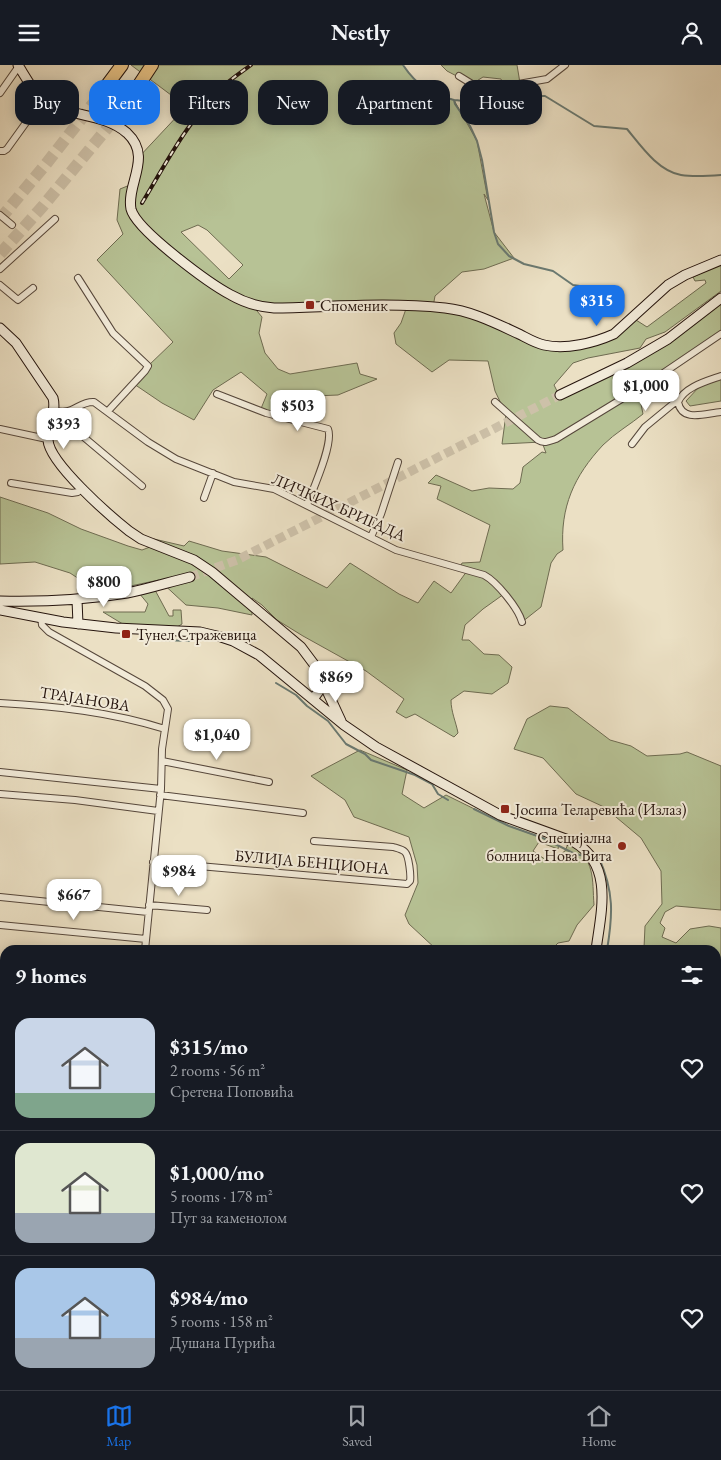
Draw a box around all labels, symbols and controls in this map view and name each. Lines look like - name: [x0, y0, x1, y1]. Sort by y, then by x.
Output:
- text: Nestly: [331, 18, 390, 47]
- icon: menu: [15, 19, 43, 47]
- icon: person: [678, 19, 706, 47]
- chip: Buy: [15, 80, 79, 125]
- chip: Rent: [89, 80, 160, 125]
- chip: Filters: [170, 80, 248, 125]
- chip: New: [258, 80, 328, 125]
- chip: Apartment: [338, 80, 450, 125]
- chip: House: [460, 80, 542, 125]
- pin: $315: [567, 285, 627, 327]
- text: $315: [581, 290, 613, 311]
- place label: Споменик: [320, 295, 388, 316]
- marker: Споменик: [304, 299, 316, 311]
- pin: $1,000: [605, 369, 687, 412]
- text: $1,000: [623, 375, 669, 396]
- pin: $503: [268, 389, 328, 432]
- text: $503: [282, 395, 314, 416]
- pin: $393: [34, 407, 94, 450]
- text: $393: [48, 413, 80, 434]
- street label: ЛИЧКИХ БРИГАДА: [269, 468, 410, 546]
- pin: $800: [74, 565, 134, 608]
- text: $800: [88, 571, 120, 592]
- place label: Тунел Стражевица: [136, 624, 257, 645]
- marker: Тунел Стражевица: [120, 628, 132, 640]
- pin: $869: [306, 661, 366, 703]
- text: $869: [320, 666, 352, 687]
- street label: ТРАЈАНОВА: [38, 681, 133, 717]
- pin: $1,040: [176, 719, 258, 761]
- text: $1,040: [194, 724, 240, 745]
- place label: Јосипа Теларевића (Излаз): [513, 799, 687, 820]
- marker: Јосипа Теларевића (Излаз): [499, 803, 511, 815]
- place label: Специјална болница Нова Вита: [487, 827, 613, 866]
- marker: Специјална болница Нова Вита: [616, 840, 628, 852]
- street label: БУЛИЈА БЕНЦИОНА: [234, 845, 391, 879]
- pin: $984: [149, 855, 209, 897]
- text: $984: [163, 860, 195, 881]
- pin: $667: [44, 879, 104, 921]
- text: $667: [58, 884, 90, 905]
- icon: filters: [678, 961, 706, 989]
- text: 9 homes: [15, 962, 87, 989]
- text: $315/mo: [170, 1033, 248, 1060]
- icon: home: [55, 1038, 115, 1098]
- icon: heart: [678, 1054, 706, 1082]
- text: 2 rooms · 56 m²: [170, 1060, 265, 1081]
- text: Сретена Поповића: [170, 1081, 294, 1102]
- text: $1,000/mo: [170, 1159, 264, 1186]
- icon: home: [55, 1163, 115, 1223]
- icon: heart: [678, 1179, 706, 1207]
- text: 5 rooms · 178 m²: [170, 1186, 273, 1207]
- text: Пут за каменолом: [170, 1207, 287, 1228]
- text: $984/mo: [170, 1284, 248, 1311]
- icon: home: [55, 1288, 115, 1348]
- icon: heart: [678, 1304, 706, 1332]
- text: 5 rooms · 158 m²: [170, 1311, 273, 1332]
- text: Душана Пурића: [170, 1332, 275, 1353]
- tab: Map: [105, 1402, 133, 1450]
- tab: Saved: [342, 1402, 372, 1450]
- tab: Home: [582, 1402, 616, 1450]

